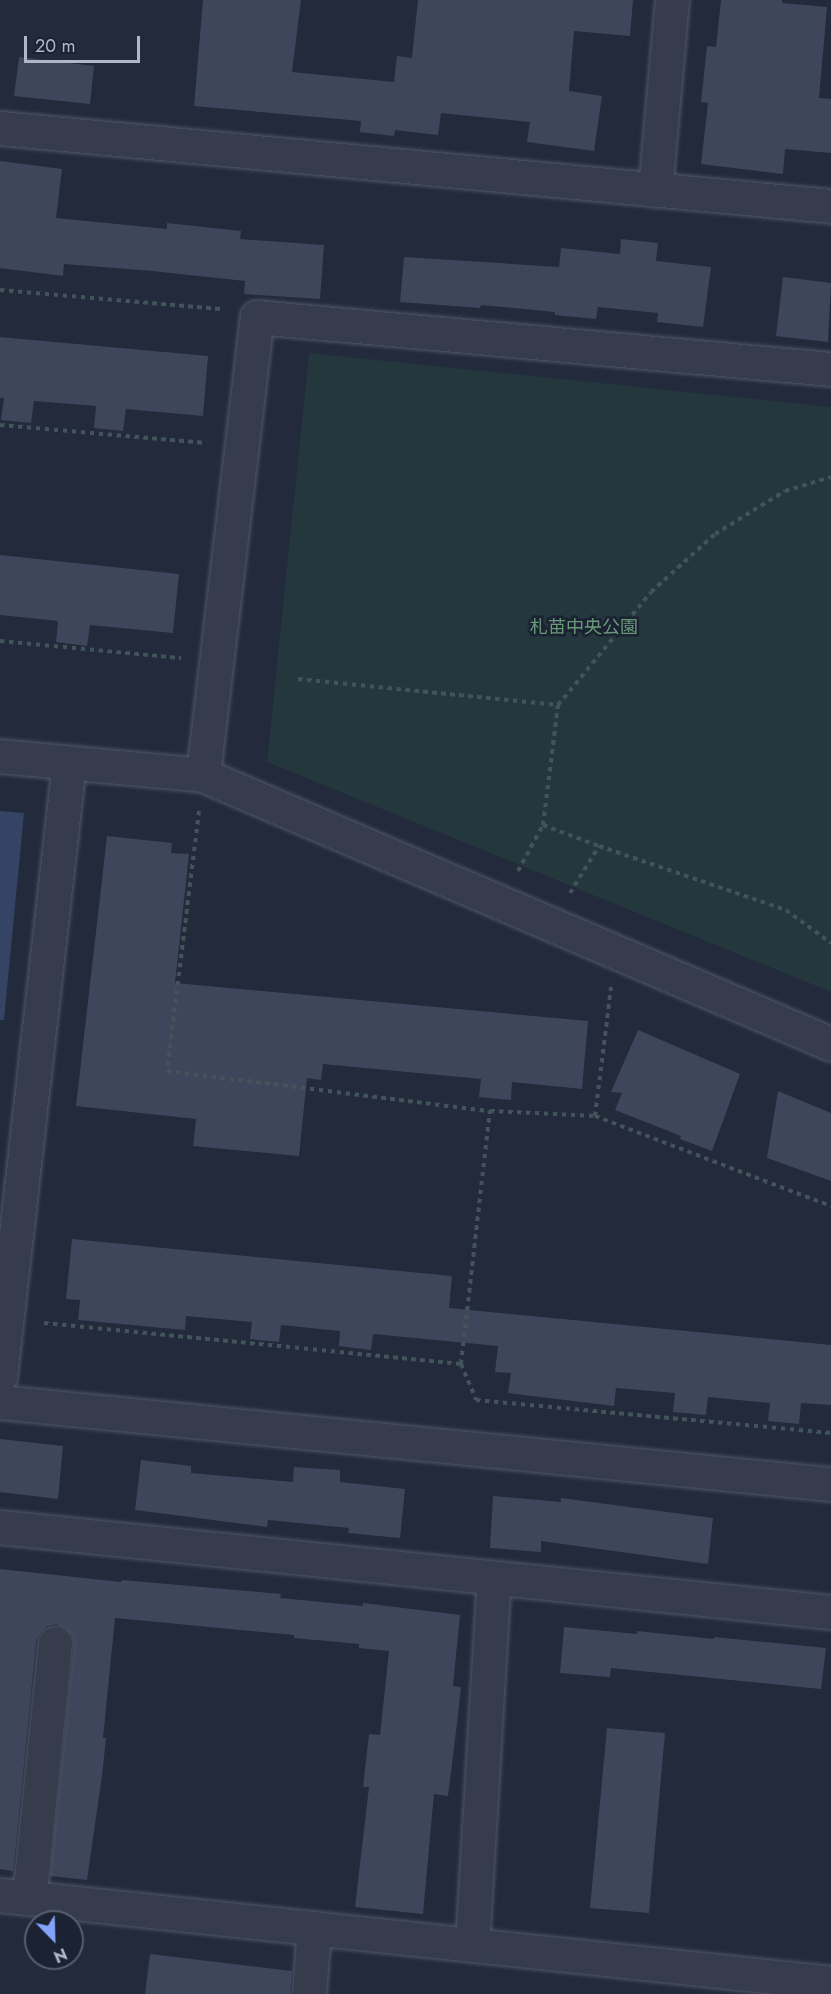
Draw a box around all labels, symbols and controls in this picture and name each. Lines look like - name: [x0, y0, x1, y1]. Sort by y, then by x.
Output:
- scale bar: [27, 24, 142, 62]
- text: 20 m: [35, 33, 75, 59]
- park label: 札苗中央公園: [530, 616, 638, 638]
- north arrow: [24, 1910, 84, 1970]
- text: N: [50, 1942, 71, 1968]

